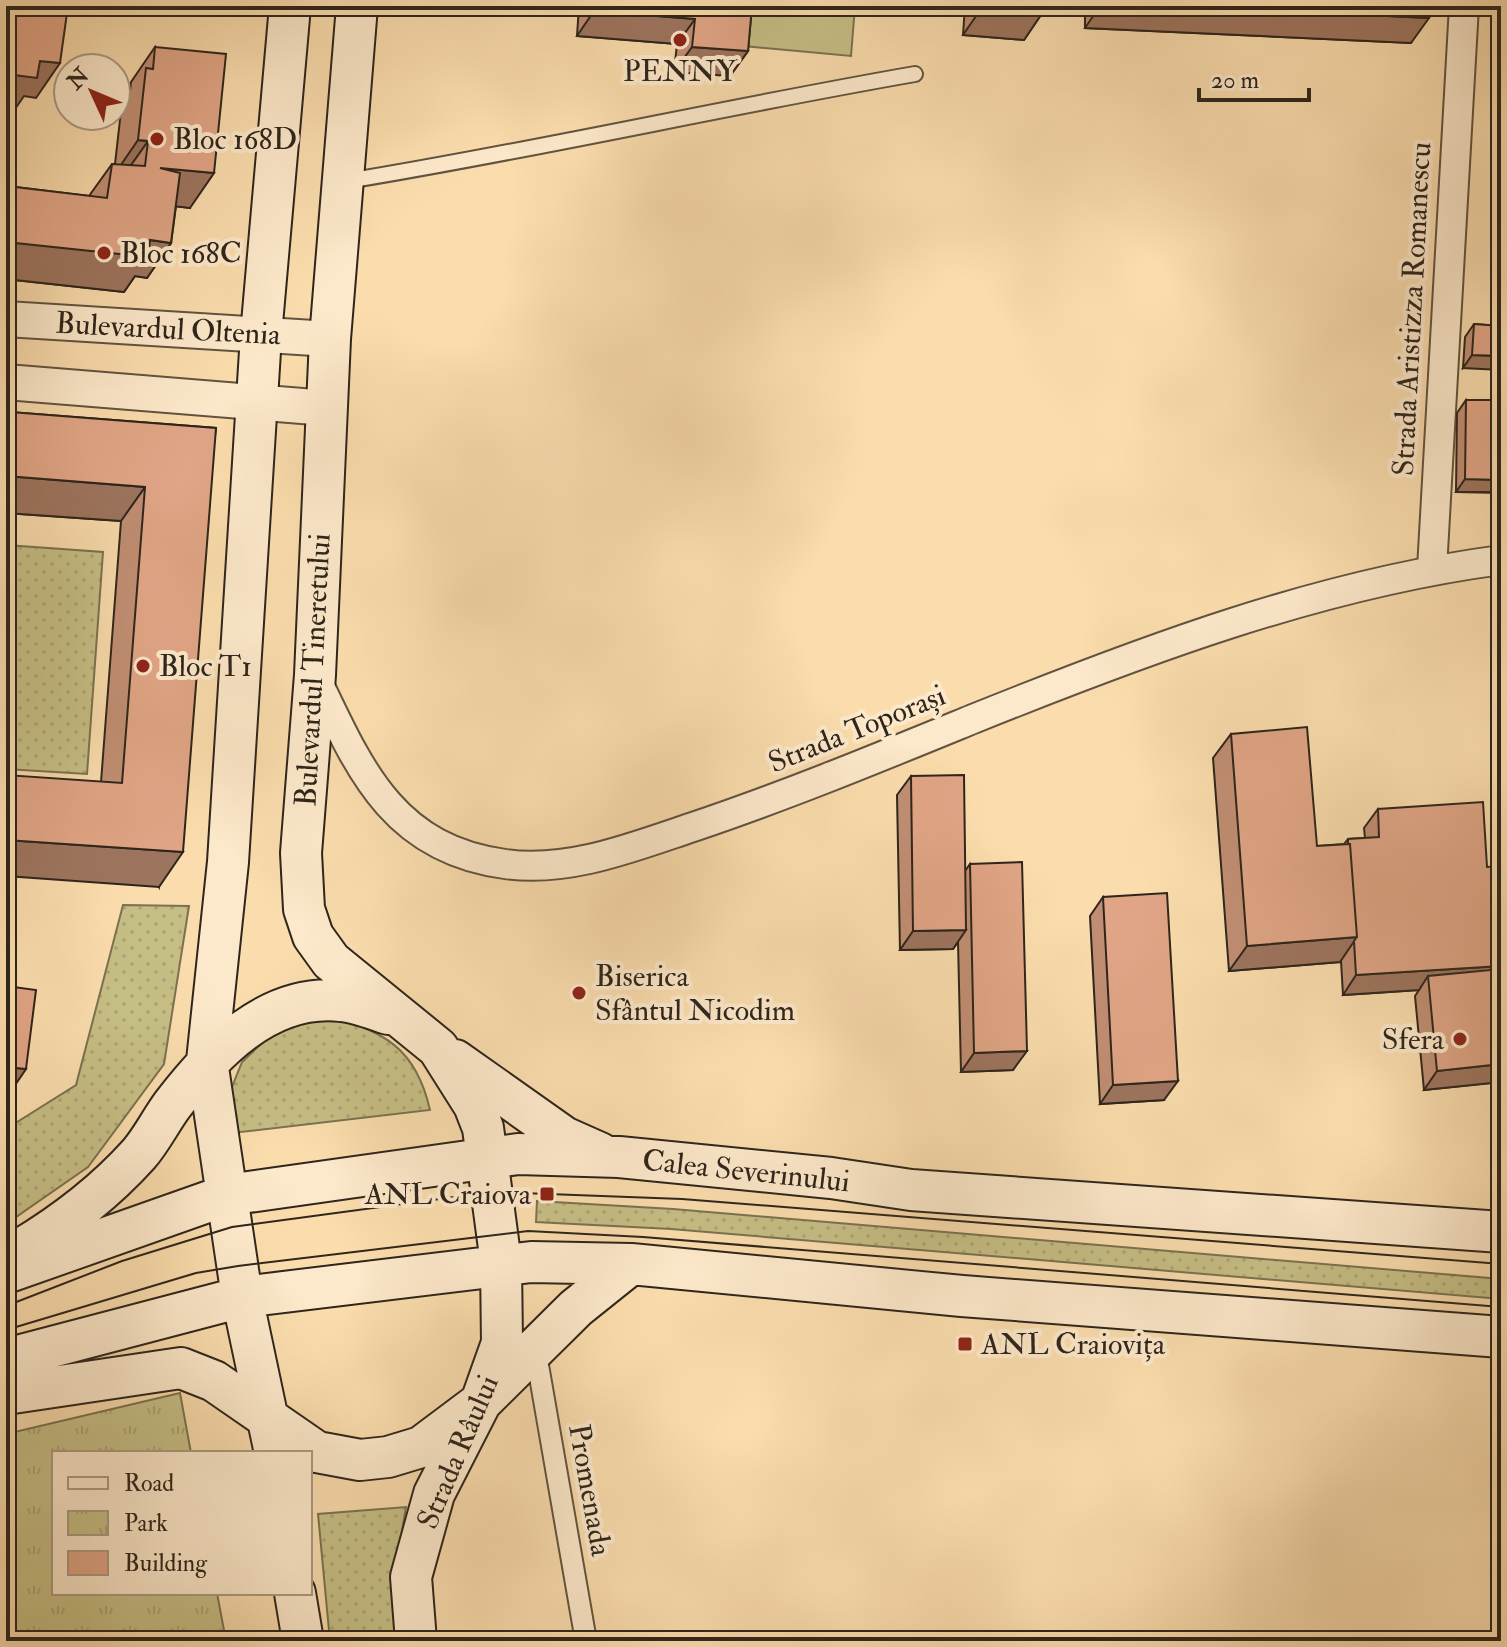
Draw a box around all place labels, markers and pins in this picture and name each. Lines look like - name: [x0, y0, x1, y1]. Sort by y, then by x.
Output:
- marker: PENNY: [671, 31, 689, 49]
- place label: PENNY: [623, 53, 738, 90]
- place label: Bloc 168D: [173, 121, 297, 158]
- marker: Bloc 168D: [148, 130, 166, 148]
- place label: Bloc 168C: [120, 235, 242, 272]
- marker: Bloc 168C: [95, 244, 113, 262]
- place label: Bloc T1: [159, 648, 252, 685]
- marker: Bloc T1: [134, 657, 152, 675]
- place label: Biserica Sfântul Nicodim: [595, 958, 795, 1029]
- marker: Biserica Sfântul Nicodim: [570, 984, 588, 1002]
- place label: Sfera: [1382, 1021, 1445, 1058]
- marker: Sfera: [1451, 1030, 1469, 1048]
- place label: ANL Craiova: [364, 1176, 532, 1213]
- marker: ANL Craiova: [538, 1185, 556, 1203]
- place label: ANL Craiovița: [980, 1326, 1166, 1363]
- marker: ANL Craiovița: [956, 1335, 974, 1353]

